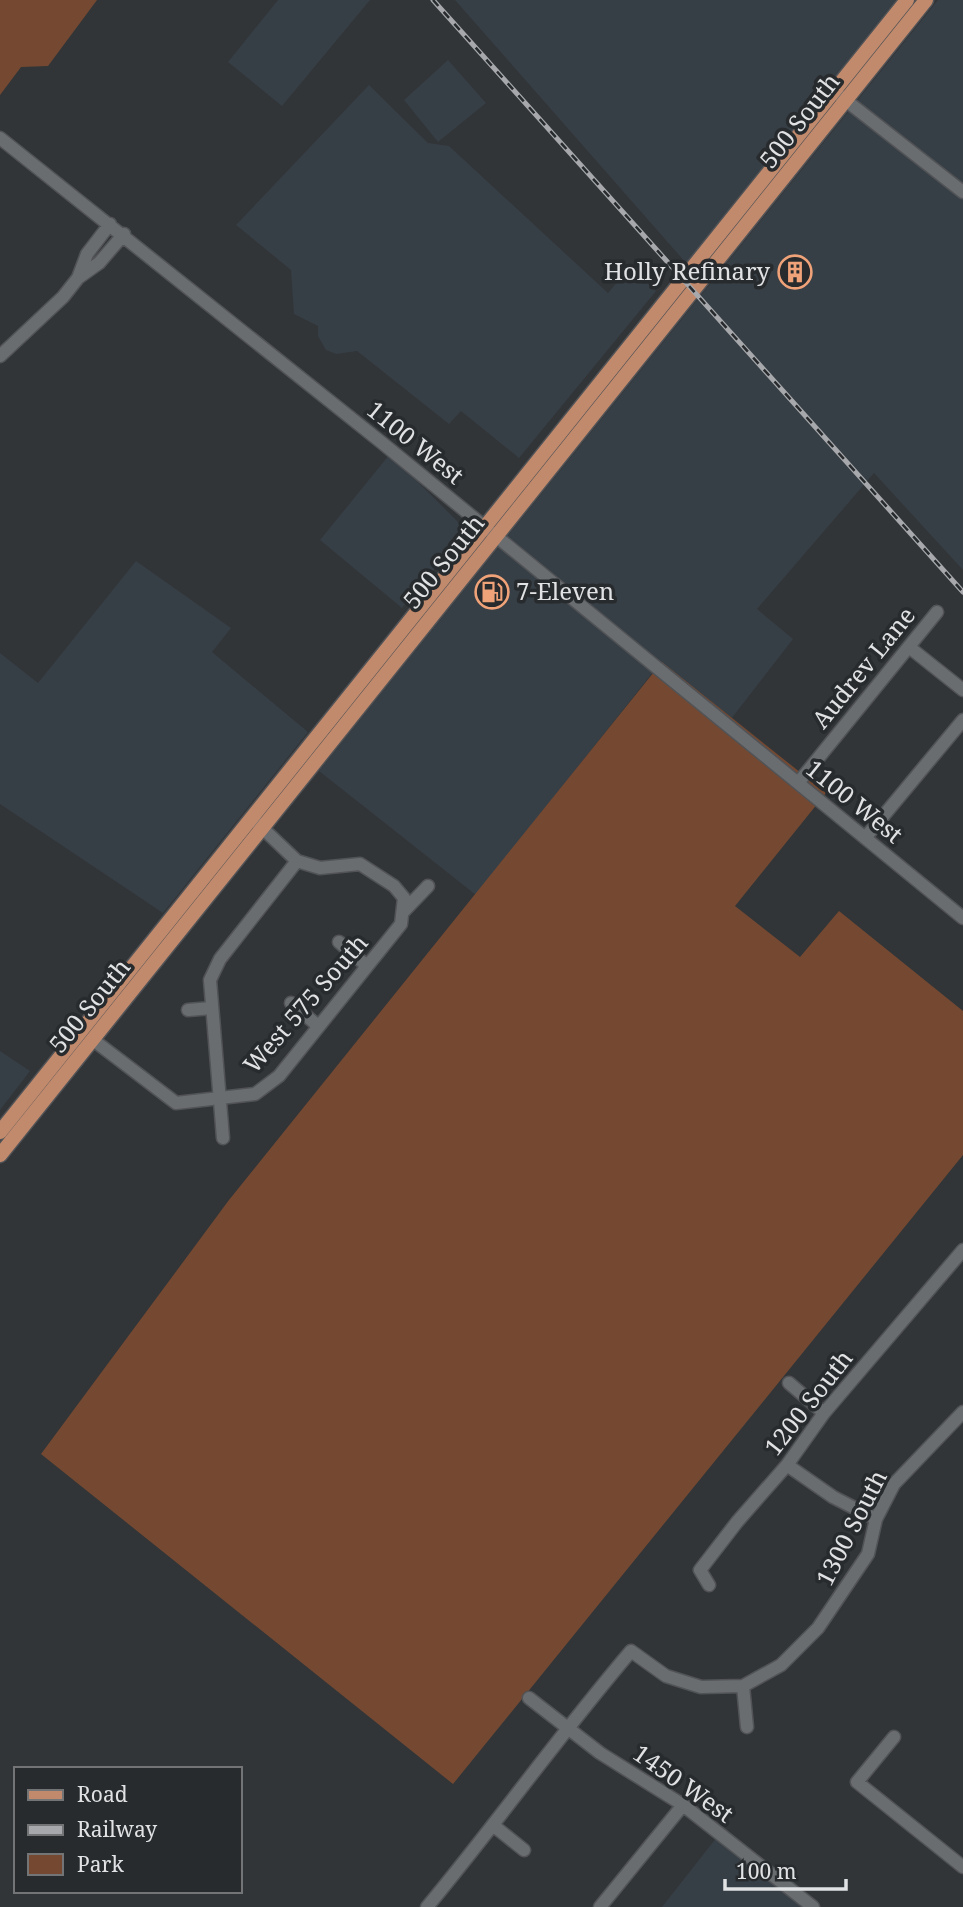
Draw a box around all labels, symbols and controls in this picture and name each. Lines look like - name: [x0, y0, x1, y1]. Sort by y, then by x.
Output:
- street label: 500 South: [751, 66, 846, 174]
- building icon: Holly Refinary: [776, 253, 814, 291]
- place label: Holly Refinary: [604, 254, 770, 287]
- street label: 1100 West: [361, 393, 471, 491]
- street label: 500 South: [395, 507, 491, 615]
- fuel station icon: 7-Eleven: [473, 573, 511, 611]
- place label: 7-Eleven: [516, 574, 614, 607]
- street label: Audrev Lane: [804, 599, 922, 735]
- street label: 1100 West: [800, 752, 910, 850]
- street label: West 575 South: [235, 926, 375, 1080]
- street label: 500 South: [41, 951, 137, 1059]
- street label: 1200 South: [756, 1342, 860, 1462]
- street label: 1300 South: [807, 1464, 894, 1591]
- street label: 1450 West: [627, 1736, 741, 1829]
- legend: [14, 1767, 242, 1893]
- text: Road: [77, 1780, 128, 1808]
- text: Railway: [77, 1815, 157, 1843]
- scale bar: [725, 1848, 846, 1892]
- text: Park: [77, 1850, 124, 1878]
- text: 100 m: [736, 1857, 797, 1885]

